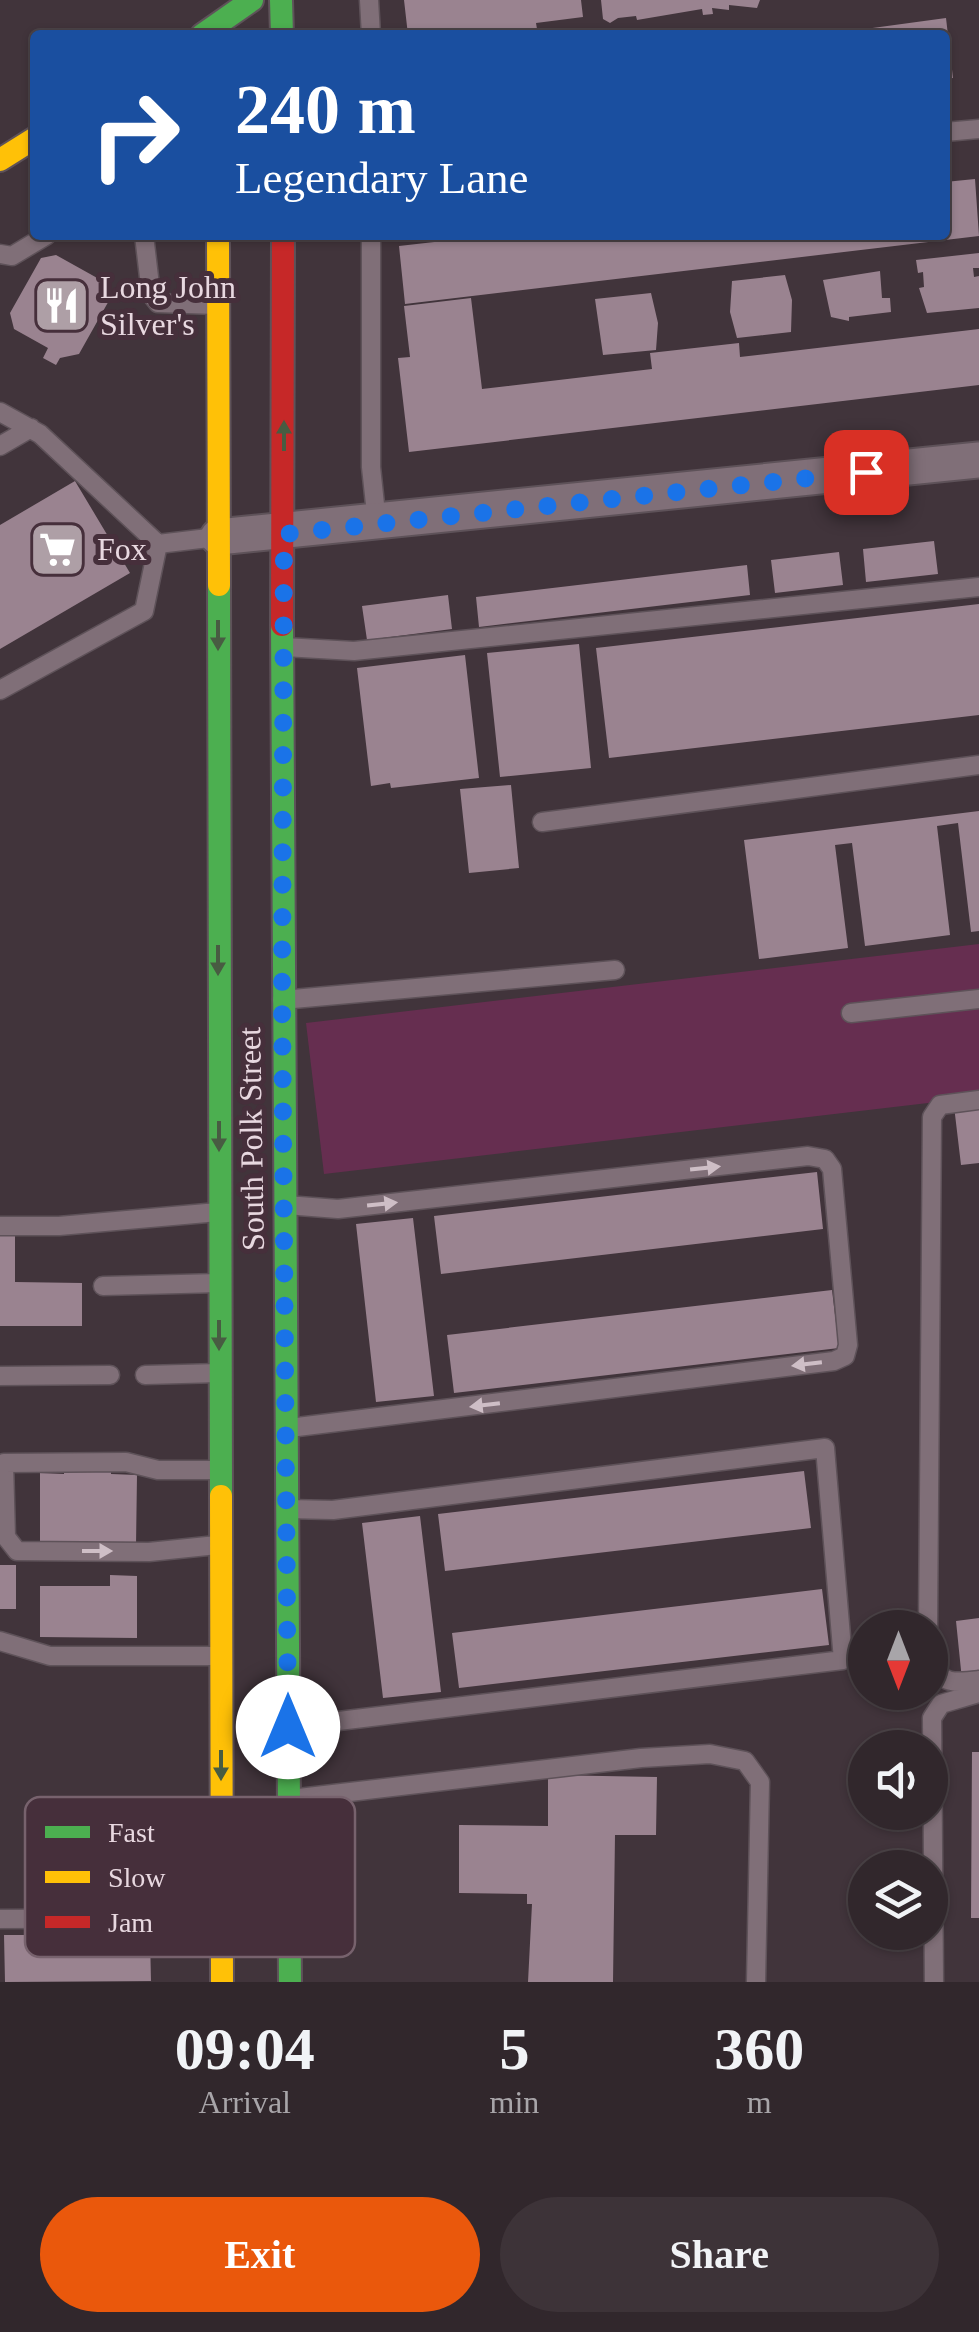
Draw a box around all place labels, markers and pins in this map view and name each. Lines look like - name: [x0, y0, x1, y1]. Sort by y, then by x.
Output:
- place label: Long John Silver's: [100, 269, 236, 342]
- restaurant icon: Long John Silver's: [31, 275, 91, 335]
- pin: [824, 430, 909, 515]
- supermarket icon: Fox: [28, 519, 88, 579]
- place label: Fox: [97, 531, 147, 567]

